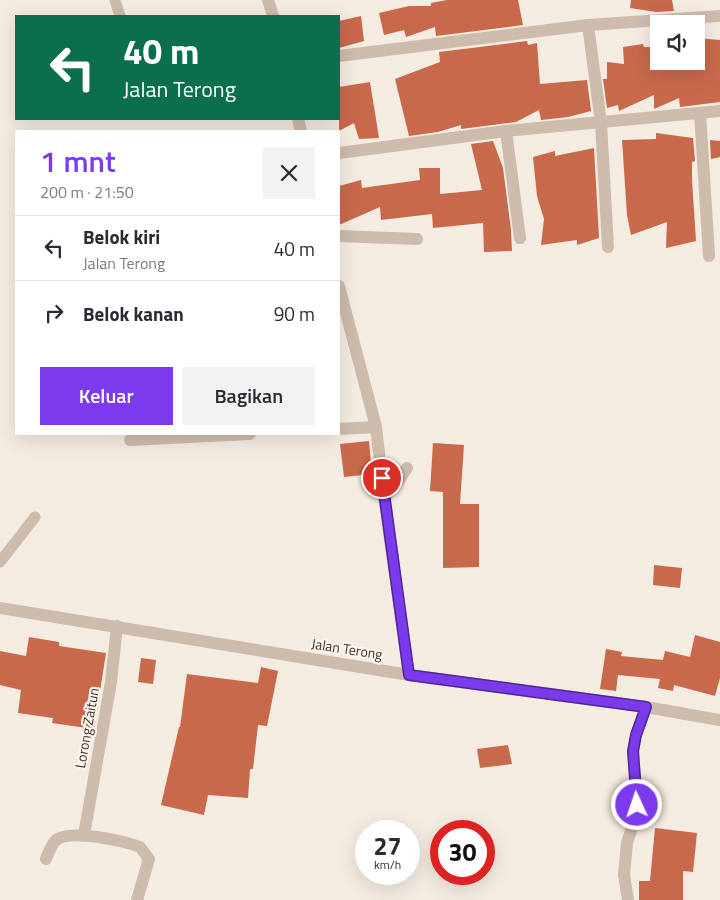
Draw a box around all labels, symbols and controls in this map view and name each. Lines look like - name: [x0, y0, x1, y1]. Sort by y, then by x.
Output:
- map controls: [650, 15, 705, 70]
- button: sound: [650, 15, 705, 70]
- text: 40 m: [123, 24, 199, 78]
- icon: left: [40, 35, 105, 100]
- text: Jalan Terong: [123, 72, 236, 106]
- text: 1 mnt: [40, 138, 116, 184]
- button: close: [263, 147, 315, 199]
- text: 200 m · 21:50: [40, 180, 134, 204]
- text: Belok kiri: [83, 222, 160, 251]
- icon: left: [40, 234, 68, 262]
- text: 40 m: [274, 234, 315, 263]
- text: Jalan Terong: [83, 251, 165, 275]
- icon: right: [40, 299, 68, 327]
- text: Belok kanan: [83, 299, 184, 328]
- text: 90 m: [274, 299, 315, 328]
- button: Keluar: [40, 367, 173, 425]
- button: Bagikan: [183, 367, 315, 425]
- pin: [361, 457, 403, 499]
- icon: arrive: [368, 464, 396, 492]
- street label: Jalan Terong: [310, 633, 384, 664]
- street label: Lorong Zaitun: [69, 686, 104, 770]
- position arrow: [610, 778, 662, 830]
- speed limit sign: 30: [430, 820, 495, 885]
- text: 27: [373, 827, 402, 865]
- text: km/h: [374, 855, 401, 874]

